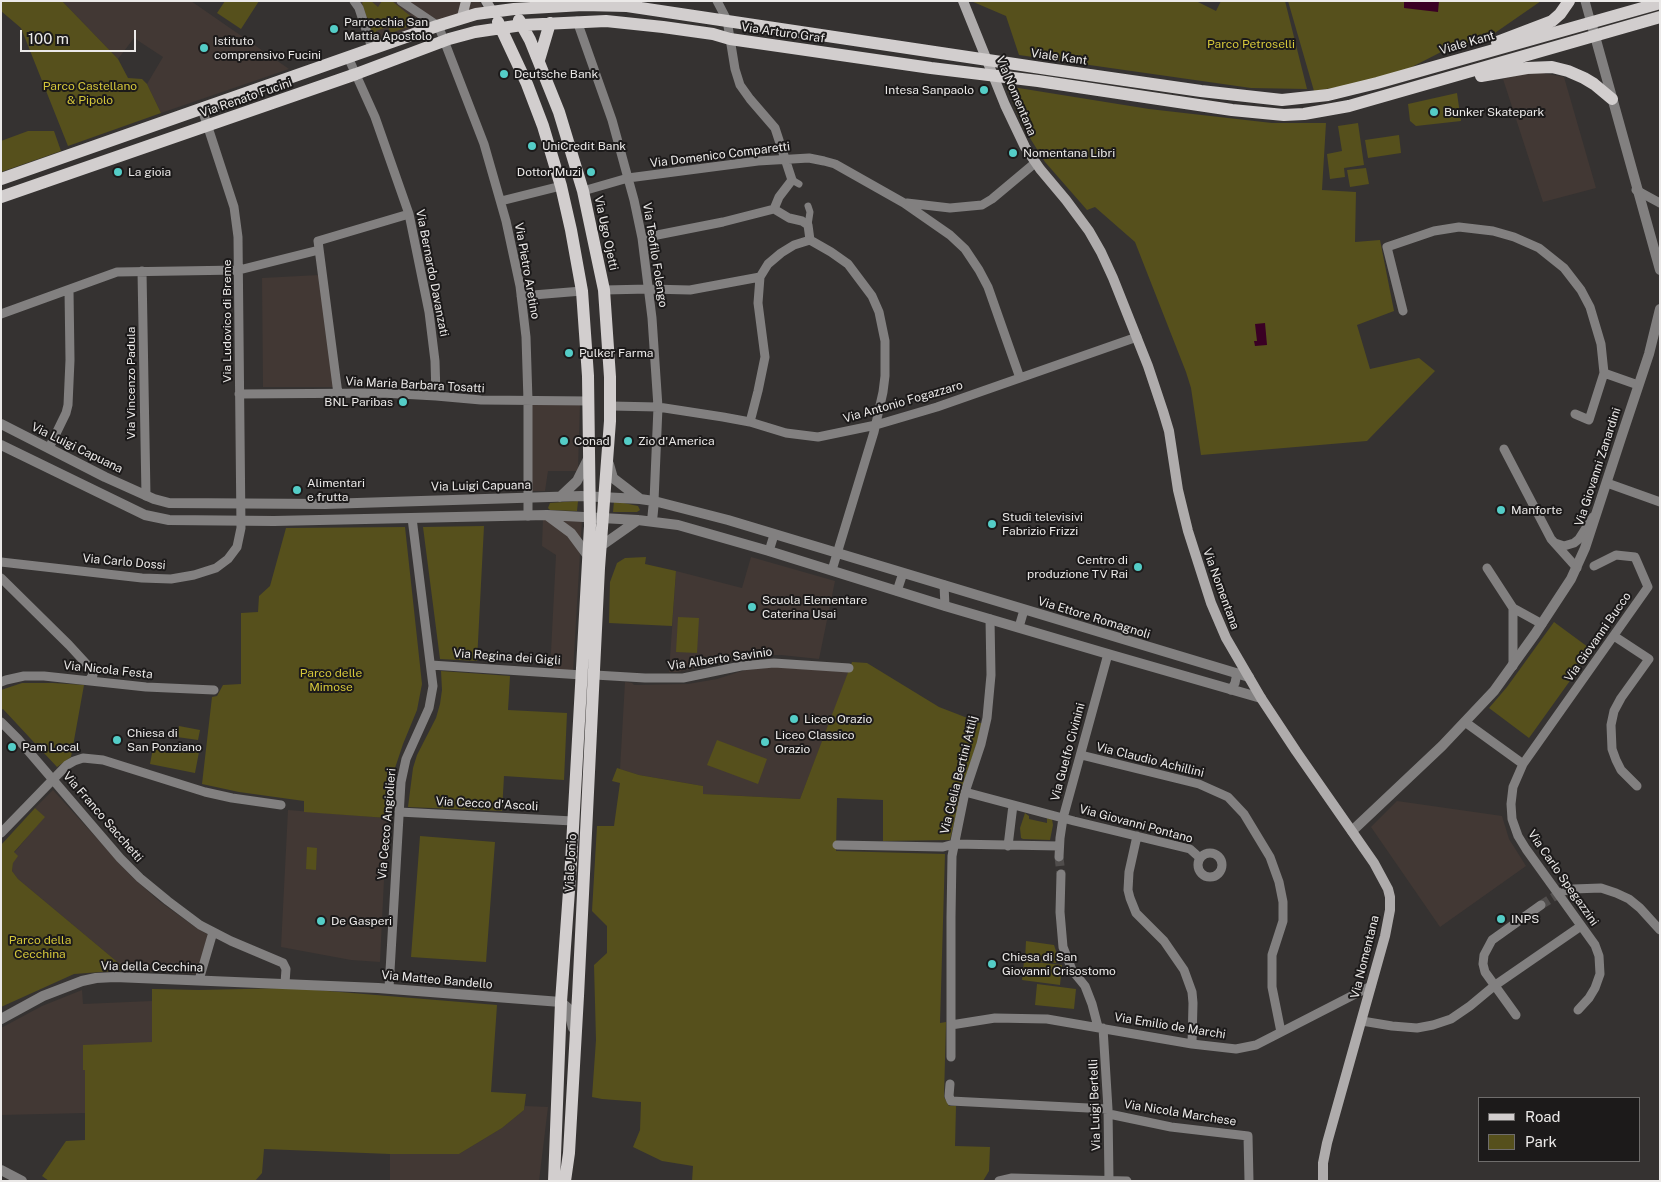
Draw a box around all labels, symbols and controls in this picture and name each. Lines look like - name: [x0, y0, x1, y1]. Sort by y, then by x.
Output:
- place label: Parrocchia San Mattia Apostolo: [344, 15, 432, 43]
- scale bar: [22, 20, 139, 52]
- street label: Via Arturo Graf: [740, 20, 826, 46]
- marker: Parrocchia San Mattia Apostolo: [328, 23, 340, 35]
- street label: Viale Kant: [1438, 28, 1496, 58]
- text: 100 m: [28, 30, 69, 47]
- place label: Istituto comprensivo Fucini: [214, 34, 321, 62]
- park label: Parco Petroselli: [1207, 37, 1295, 51]
- marker: Istituto comprensivo Fucini: [198, 42, 210, 54]
- street label: Viale Kant: [1030, 46, 1088, 68]
- street label: Via Nomentana: [993, 54, 1039, 138]
- place label: Deutsche Bank: [514, 67, 598, 81]
- marker: Deutsche Bank: [498, 68, 510, 80]
- street label: Via Renato Fucini: [198, 76, 294, 120]
- park label: Parco Castellano & Pipolo: [43, 79, 137, 107]
- place label: Intesa Sanpaolo: [885, 83, 974, 97]
- marker: Intesa Sanpaolo: [978, 84, 990, 96]
- place label: Bunker Skatepark: [1444, 105, 1544, 119]
- marker: Bunker Skatepark: [1428, 106, 1440, 118]
- place label: UniCredit Bank: [542, 139, 626, 153]
- street label: Via Domenico Comparetti: [649, 139, 791, 171]
- marker: UniCredit Bank: [526, 140, 538, 152]
- place label: Nomentana Libri: [1023, 146, 1115, 160]
- marker: Nomentana Libri: [1007, 147, 1019, 159]
- place label: La gioia: [128, 165, 171, 179]
- place label: Dottor Muzi: [517, 165, 581, 179]
- marker: La gioia: [112, 166, 124, 178]
- marker: Dottor Muzi: [585, 166, 597, 178]
- street label: Via Ugo Ojetti: [591, 194, 621, 272]
- street label: Via Teofilo Folengo: [640, 202, 670, 308]
- street label: Via Bernardo Davanzati: [413, 208, 451, 338]
- street label: Via Pietro Aretino: [511, 222, 543, 320]
- street label: Via Ludovico di Breme: [220, 259, 234, 383]
- street label: Via Vincenzo Padula: [124, 327, 138, 439]
- place label: Pulker Farma: [579, 346, 653, 360]
- marker: Pulker Farma: [563, 347, 575, 359]
- street label: Via Maria Barbara Tosatti: [345, 374, 485, 396]
- street label: Via Antonio Fogazzaro: [841, 378, 965, 426]
- place label: BNL Paribas: [324, 395, 393, 409]
- marker: BNL Paribas: [397, 396, 409, 408]
- street label: Via Giovanni Zanardini: [1572, 406, 1624, 528]
- street label: Via Luigi Capuana: [29, 420, 125, 476]
- place label: Conad: [574, 434, 610, 448]
- place label: Zio d'America: [638, 434, 715, 448]
- marker: Conad: [558, 435, 570, 447]
- marker: Zio d'America: [622, 435, 634, 447]
- place label: Alimentari e frutta: [307, 476, 365, 504]
- street label: Via Luigi Capuana: [431, 478, 531, 494]
- marker: Alimentari e frutta: [291, 484, 303, 496]
- place label: Manforte: [1511, 503, 1562, 517]
- marker: Manforte: [1495, 504, 1507, 516]
- place label: Studi televisivi Fabrizio Frizzi: [1002, 510, 1083, 538]
- marker: Studi televisivi Fabrizio Frizzi: [986, 518, 998, 530]
- street label: Via Nomentana: [1200, 547, 1242, 631]
- street label: Via Carlo Dossi: [82, 551, 166, 573]
- place label: Centro di produzione TV Rai: [1027, 553, 1128, 581]
- marker: Centro di produzione TV Rai: [1132, 561, 1144, 573]
- street label: Via Giovanni Bucco: [1562, 589, 1634, 685]
- place label: Scuola Elementare Caterina Usai: [762, 593, 867, 621]
- street label: Via Ettore Romagnoli: [1036, 594, 1152, 642]
- marker: Scuola Elementare Caterina Usai: [746, 601, 758, 613]
- street label: Via Alberto Savinio: [667, 645, 773, 673]
- street label: Via Regina dei Gigli: [453, 646, 561, 668]
- street label: Via Nicola Festa: [63, 658, 153, 682]
- park label: Parco delle Mimose: [300, 666, 362, 694]
- street label: Via Guelfo Civinini: [1048, 701, 1088, 803]
- place label: Liceo Orazio: [804, 712, 872, 726]
- marker: Liceo Orazio: [788, 713, 800, 725]
- street label: Via Clelia Bertini Attilj: [937, 714, 981, 836]
- place label: Chiesa di San Ponziano: [127, 726, 202, 754]
- place label: Liceo Classico Orazio: [775, 728, 855, 756]
- marker: Chiesa di San Ponziano: [111, 734, 123, 746]
- marker: Liceo Classico Orazio: [759, 736, 771, 748]
- place label: Pam Local: [22, 740, 80, 754]
- street label: Via Claudio Achillini: [1095, 740, 1205, 780]
- marker: Pam Local: [6, 741, 18, 753]
- street label: Via Cecco Angiolieri: [375, 768, 399, 880]
- street label: Via Franco Sacchetti: [60, 769, 146, 865]
- street label: Via Cecco d'Ascoli: [435, 794, 539, 814]
- street label: Via Giovanni Pontano: [1078, 802, 1194, 846]
- street label: Via Carlo Spegazzini: [1525, 827, 1601, 929]
- street label: Viale Jonio: [562, 833, 580, 893]
- place label: INPS: [1511, 912, 1539, 926]
- marker: INPS: [1495, 913, 1507, 925]
- place label: De Gasperi: [331, 914, 392, 928]
- street label: Via Nomentana: [1348, 914, 1382, 1000]
- marker: De Gasperi: [315, 915, 327, 927]
- park label: Parco della Cecchina: [9, 933, 71, 961]
- place label: Chiesa di San Giovanni Crisostomo: [1002, 950, 1116, 978]
- marker: Chiesa di San Giovanni Crisostomo: [986, 958, 998, 970]
- street label: Via della Cecchina: [101, 959, 203, 975]
- street label: Via Matteo Bandello: [381, 968, 493, 992]
- street label: Via Emilio de Marchi: [1113, 1010, 1227, 1042]
- street label: Via Luigi Bertelli: [1086, 1059, 1104, 1151]
- street label: Via Nicola Marchese: [1123, 1097, 1237, 1129]
- legend: [1478, 1097, 1641, 1162]
- text: Road: [1525, 1108, 1561, 1125]
- text: Park: [1525, 1133, 1557, 1150]

